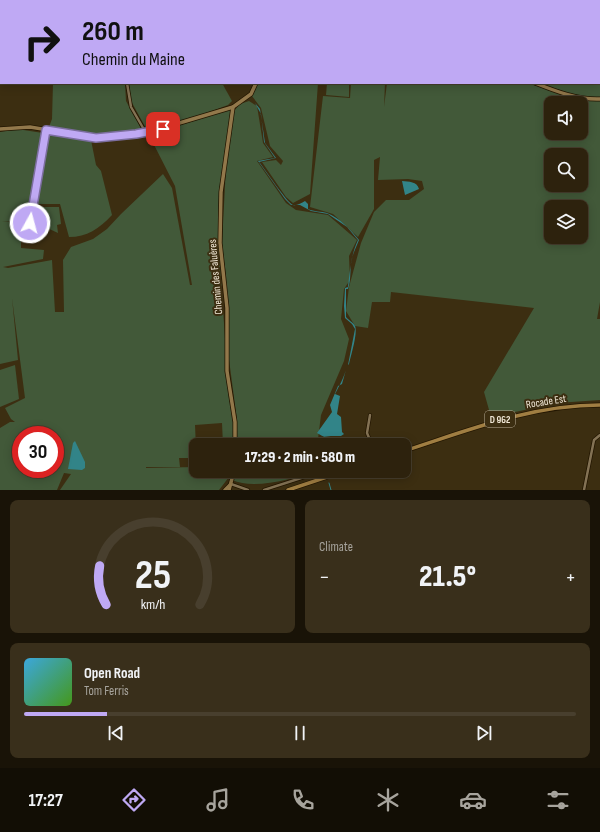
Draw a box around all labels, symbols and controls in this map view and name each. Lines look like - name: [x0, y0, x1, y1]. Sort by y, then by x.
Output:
- text: 260 m: [82, 15, 144, 48]
- icon: right: [16, 16, 68, 68]
- text: Chemin du Maine: [82, 49, 185, 70]
- map controls: [544, 96, 588, 244]
- button: sound: [544, 96, 588, 140]
- pin: [146, 112, 180, 146]
- icon: arrive: [152, 118, 174, 140]
- button: search: [544, 148, 588, 192]
- button: layers: [544, 200, 588, 244]
- position arrow: [9, 202, 51, 244]
- street label: Chemin des Faluères: [206, 239, 225, 315]
- street label: Rocade Est: [525, 392, 568, 411]
- road number: D 962: [485, 411, 515, 427]
- speed limit sign: 30: [12, 426, 64, 478]
- text: 17:29 · 2 min · 580 m: [245, 448, 355, 467]
- text: Climate: [319, 539, 353, 555]
- text: 25: [134, 550, 171, 599]
- text: 21.5°: [419, 559, 476, 595]
- text: −: [319, 564, 330, 591]
- text: +: [565, 564, 576, 591]
- text: km/h: [140, 595, 165, 612]
- text: Open Road: [84, 664, 140, 683]
- text: Tom Ferris: [84, 683, 129, 699]
- icon: previous: [105, 722, 127, 744]
- icon: pause: [289, 722, 311, 744]
- icon: next: [473, 722, 495, 744]
- icon: directions: [120, 786, 148, 814]
- icon: music: [204, 786, 232, 814]
- icon: phone: [289, 786, 317, 814]
- icon: climate: [374, 786, 402, 814]
- icon: car: [459, 786, 487, 814]
- icon: filters: [544, 786, 572, 814]
- text: 17:27: [28, 790, 63, 811]

